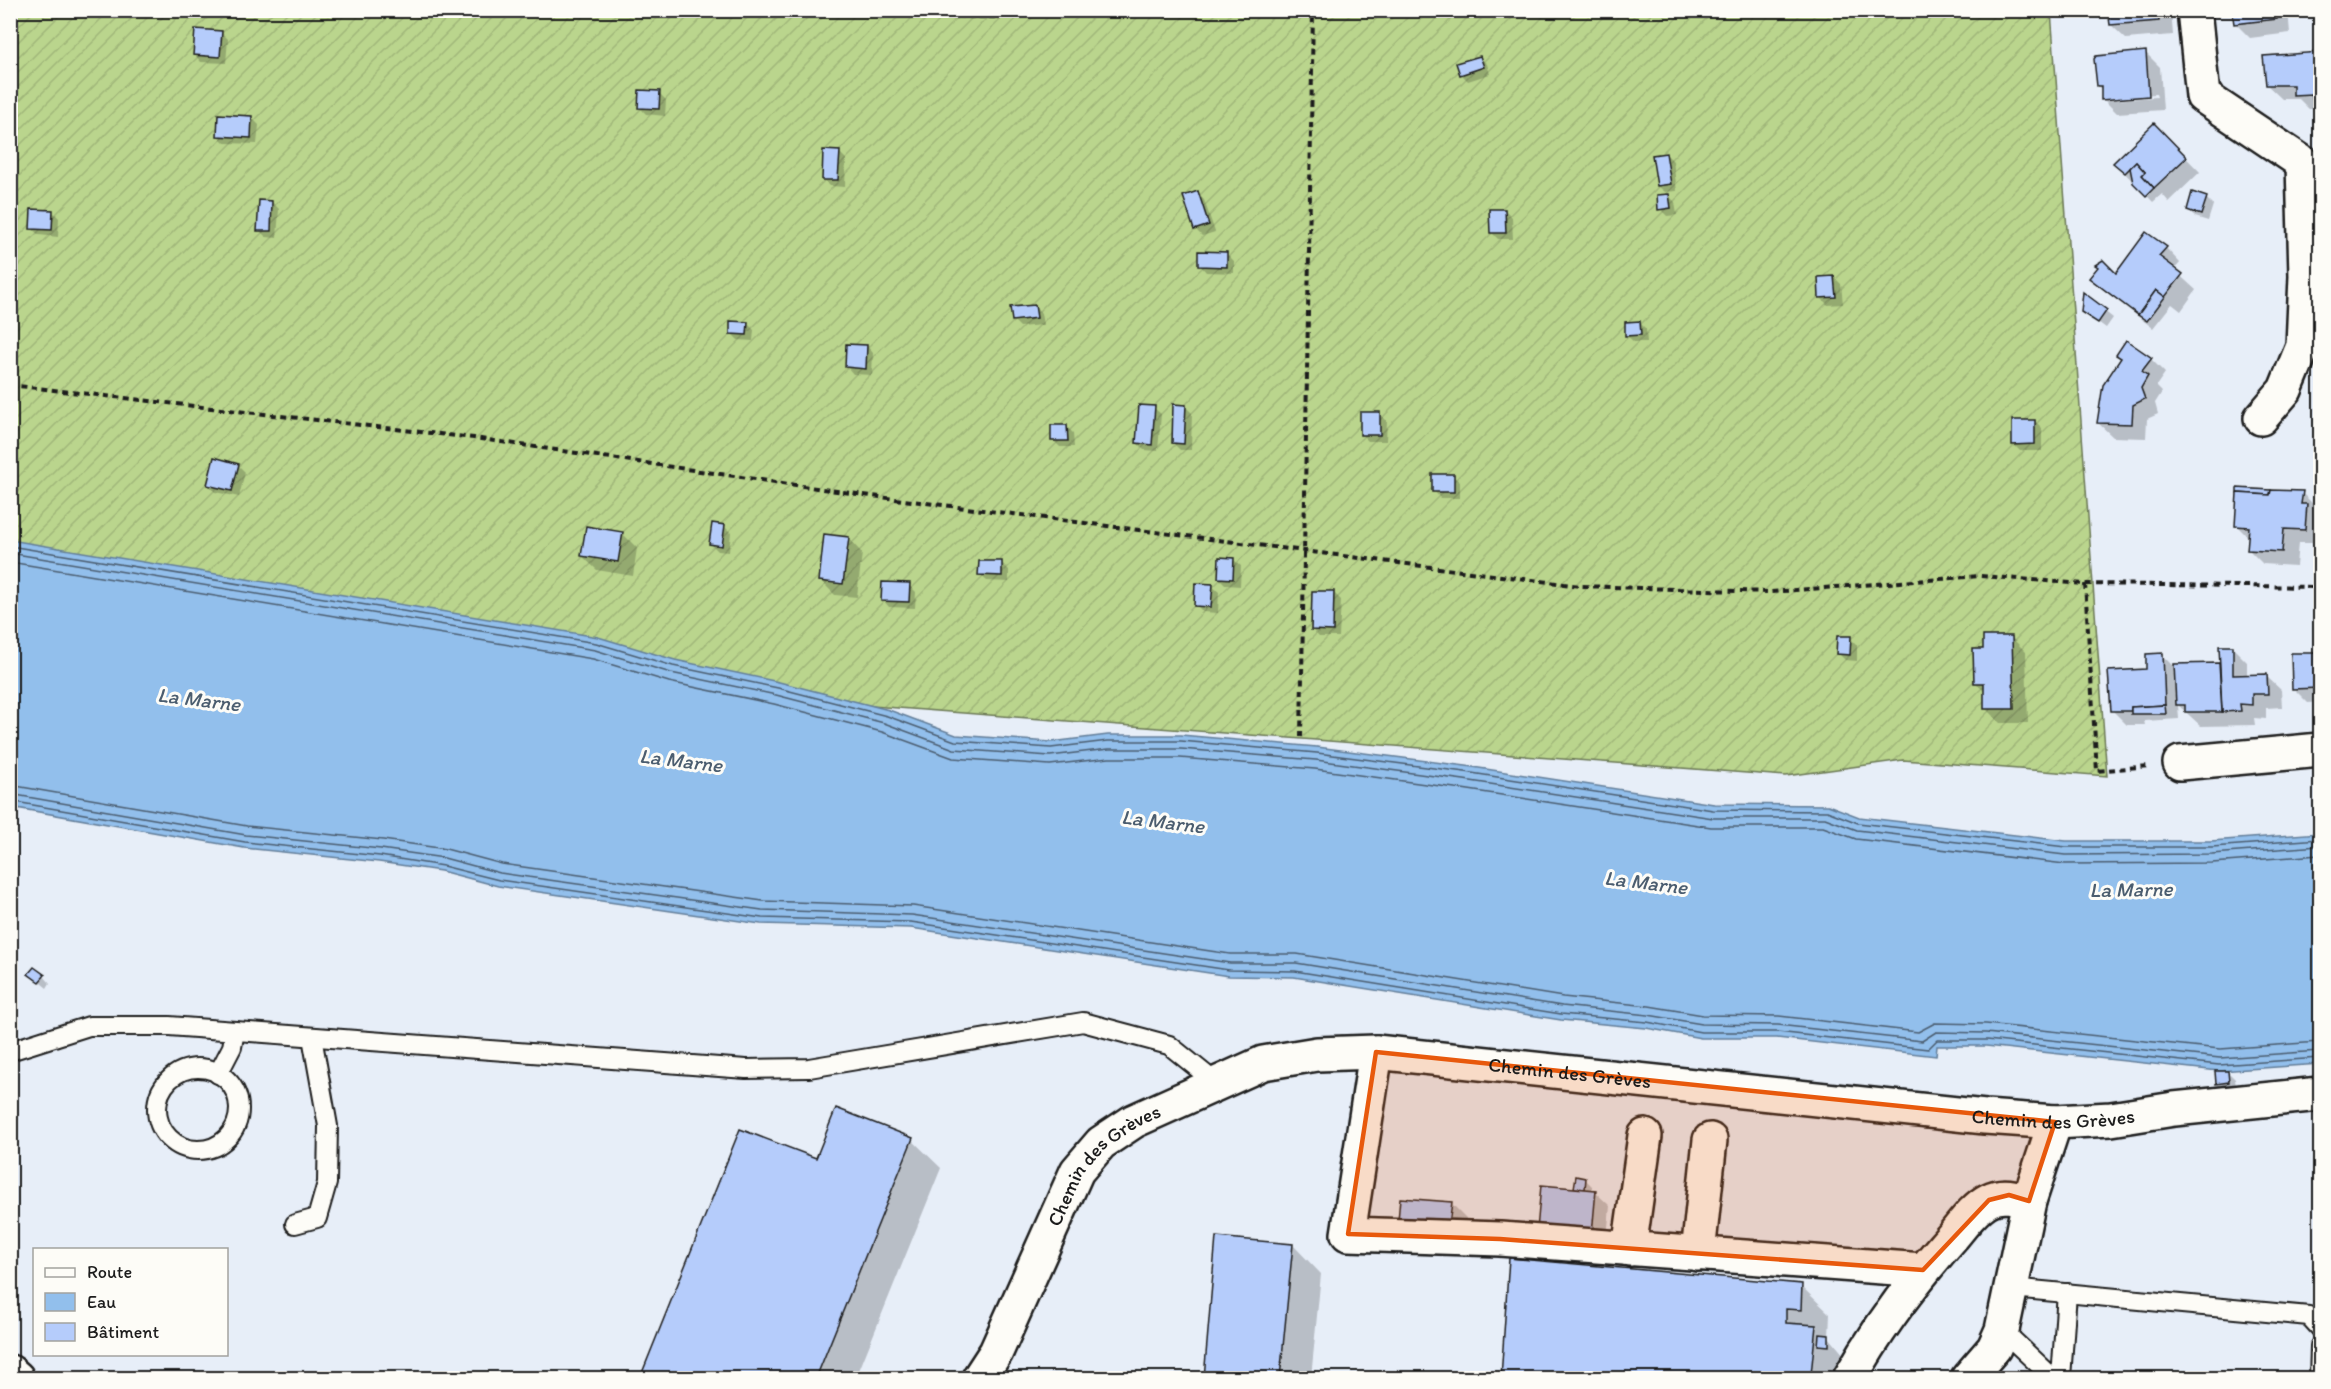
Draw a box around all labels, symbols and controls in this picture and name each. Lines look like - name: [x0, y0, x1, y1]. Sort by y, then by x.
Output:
- water label: La Marne: [156, 682, 243, 717]
- water label: La Marne: [638, 743, 725, 778]
- water label: La Marne: [1120, 804, 1207, 839]
- water label: La Marne: [1603, 865, 1690, 900]
- water label: La Marne: [2089, 876, 2174, 902]
- street label: Chemin des Grèves: [1487, 1052, 1652, 1093]
- street label: Chemin des Grèves: [1042, 1099, 1164, 1230]
- street label: Chemin des Grèves: [1971, 1103, 2137, 1134]
- legend: [33, 1248, 228, 1356]
- text: Route: [87, 1261, 132, 1283]
- text: Eau: [87, 1291, 116, 1313]
- text: Bâtiment: [87, 1321, 160, 1343]

